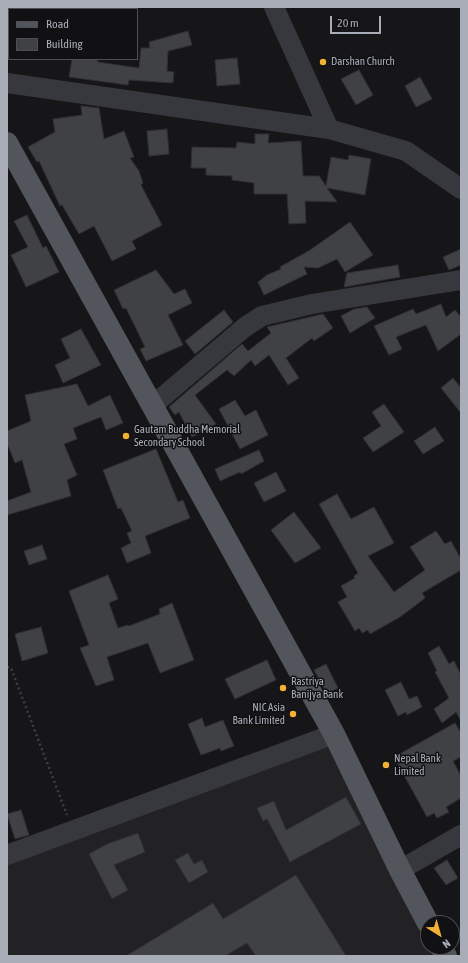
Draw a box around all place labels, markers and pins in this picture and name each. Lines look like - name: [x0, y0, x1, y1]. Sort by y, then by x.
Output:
- place label: Darshan Church: [331, 55, 395, 69]
- marker: Darshan Church: [318, 57, 328, 67]
- place label: Gautam Buddha Memorial Secondary School: [134, 423, 240, 449]
- marker: Gautam Buddha Memorial Secondary School: [121, 431, 131, 441]
- place label: Rastriya Banijya Bank: [291, 675, 343, 701]
- marker: Rastriya Banijya Bank: [278, 683, 288, 693]
- place label: NIC Asia Bank Limited: [233, 701, 285, 727]
- marker: NIC Asia Bank Limited: [288, 709, 298, 719]
- place label: Nepal Bank Limited: [394, 752, 441, 778]
- marker: Nepal Bank Limited: [381, 760, 391, 770]

